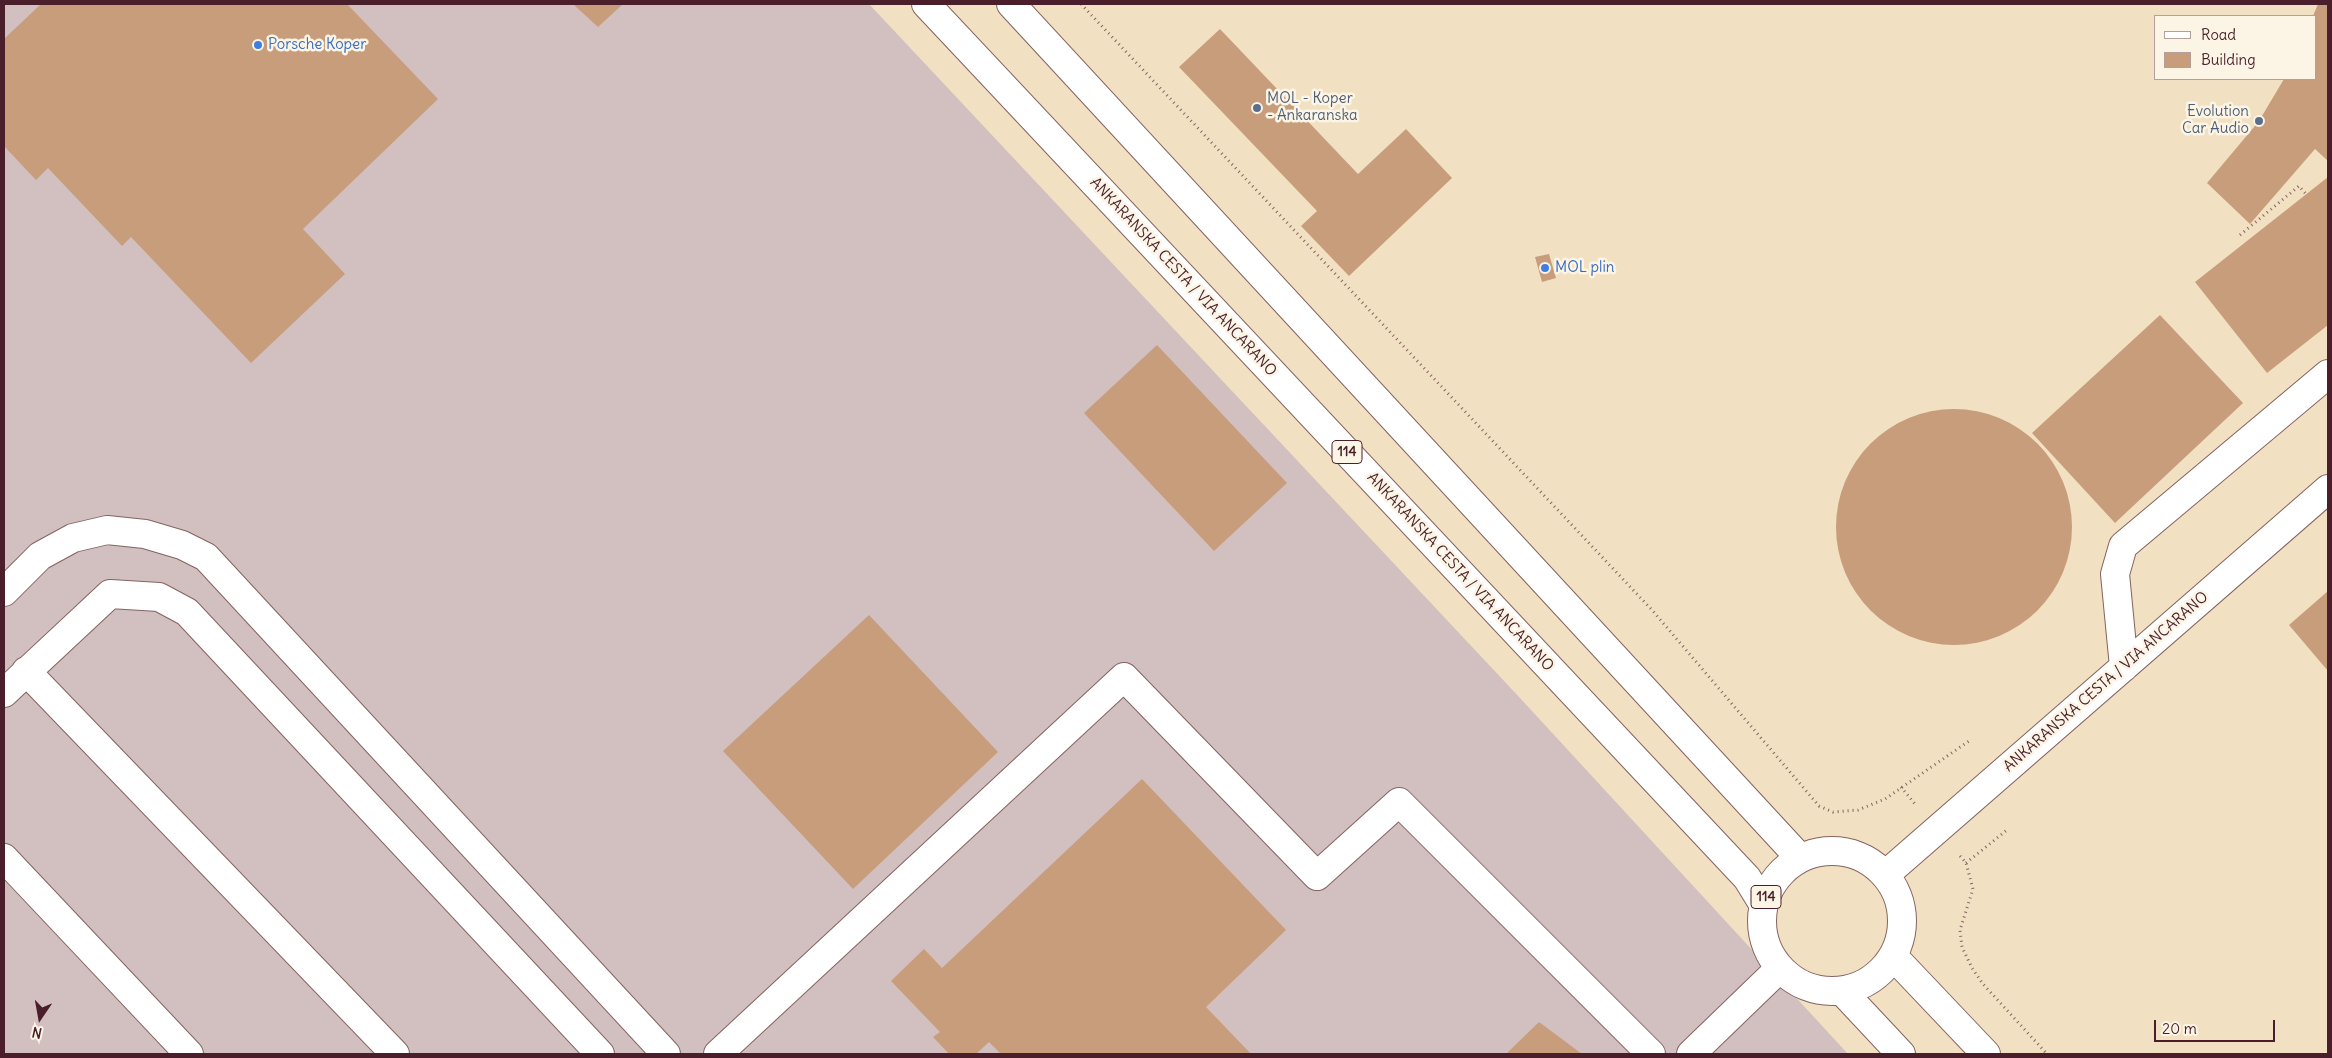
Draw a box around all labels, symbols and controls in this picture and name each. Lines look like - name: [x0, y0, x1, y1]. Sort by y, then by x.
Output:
- legend: [2154, 15, 2317, 80]
- text: Road: [2201, 25, 2236, 44]
- place label: Porsche Koper: [268, 36, 366, 54]
- marker: Porsche Koper: [252, 39, 264, 51]
- text: Building: [2201, 50, 2256, 69]
- place label: MOL - Koper - Ankaranska: [1267, 90, 1358, 125]
- marker: MOL - Koper - Ankaranska: [1251, 102, 1263, 114]
- place label: Evolution Car Audio: [2182, 103, 2249, 138]
- marker: Evolution Car Audio: [2253, 115, 2265, 127]
- street label: ANKARANSKA CESTA / VIA ANCARANO: [1086, 174, 1280, 380]
- place label: MOL plin: [1555, 259, 1614, 277]
- marker: MOL plin: [1539, 262, 1551, 274]
- road number: 114: [1332, 441, 1362, 464]
- street label: ANKARANSKA CESTA / VIA ANCARANO: [1363, 469, 1557, 675]
- street label: ANKARANSKA CESTA / VIA ANCARANO: [2000, 588, 2212, 776]
- road number: 114: [1751, 886, 1781, 909]
- north arrow: [15, 993, 65, 1043]
- scale bar: [2157, 1010, 2278, 1042]
- text: 20 m: [2162, 1019, 2197, 1038]
- text: N: [30, 1023, 43, 1042]

